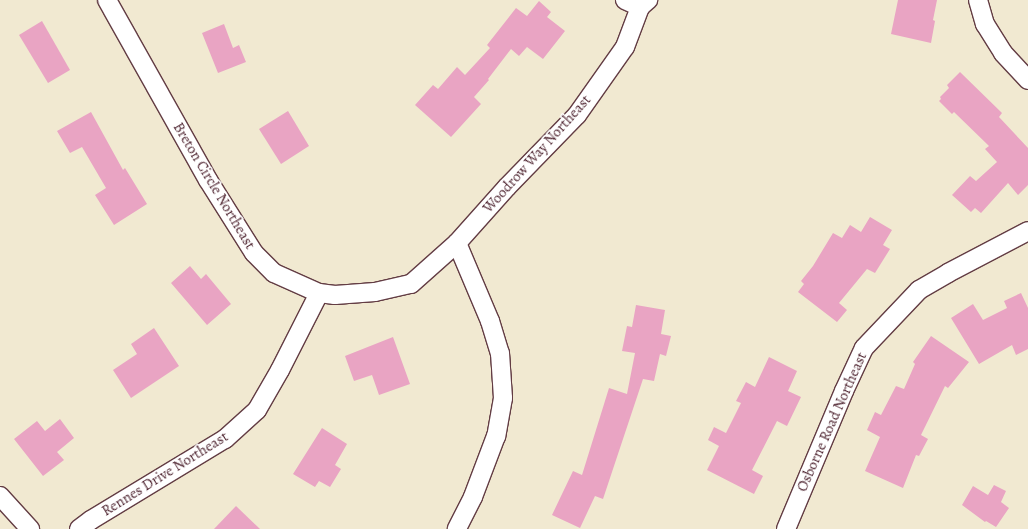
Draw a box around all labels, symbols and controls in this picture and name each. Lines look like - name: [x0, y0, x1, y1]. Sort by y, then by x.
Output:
- street label: Woodrow Way Northeast: [479, 91, 595, 217]
- street label: Breton Circle Northeast: [169, 119, 259, 253]
- street label: Osborne Road Northeast: [793, 350, 871, 494]
- street label: Rennes Drive Northeast: [98, 428, 232, 520]

